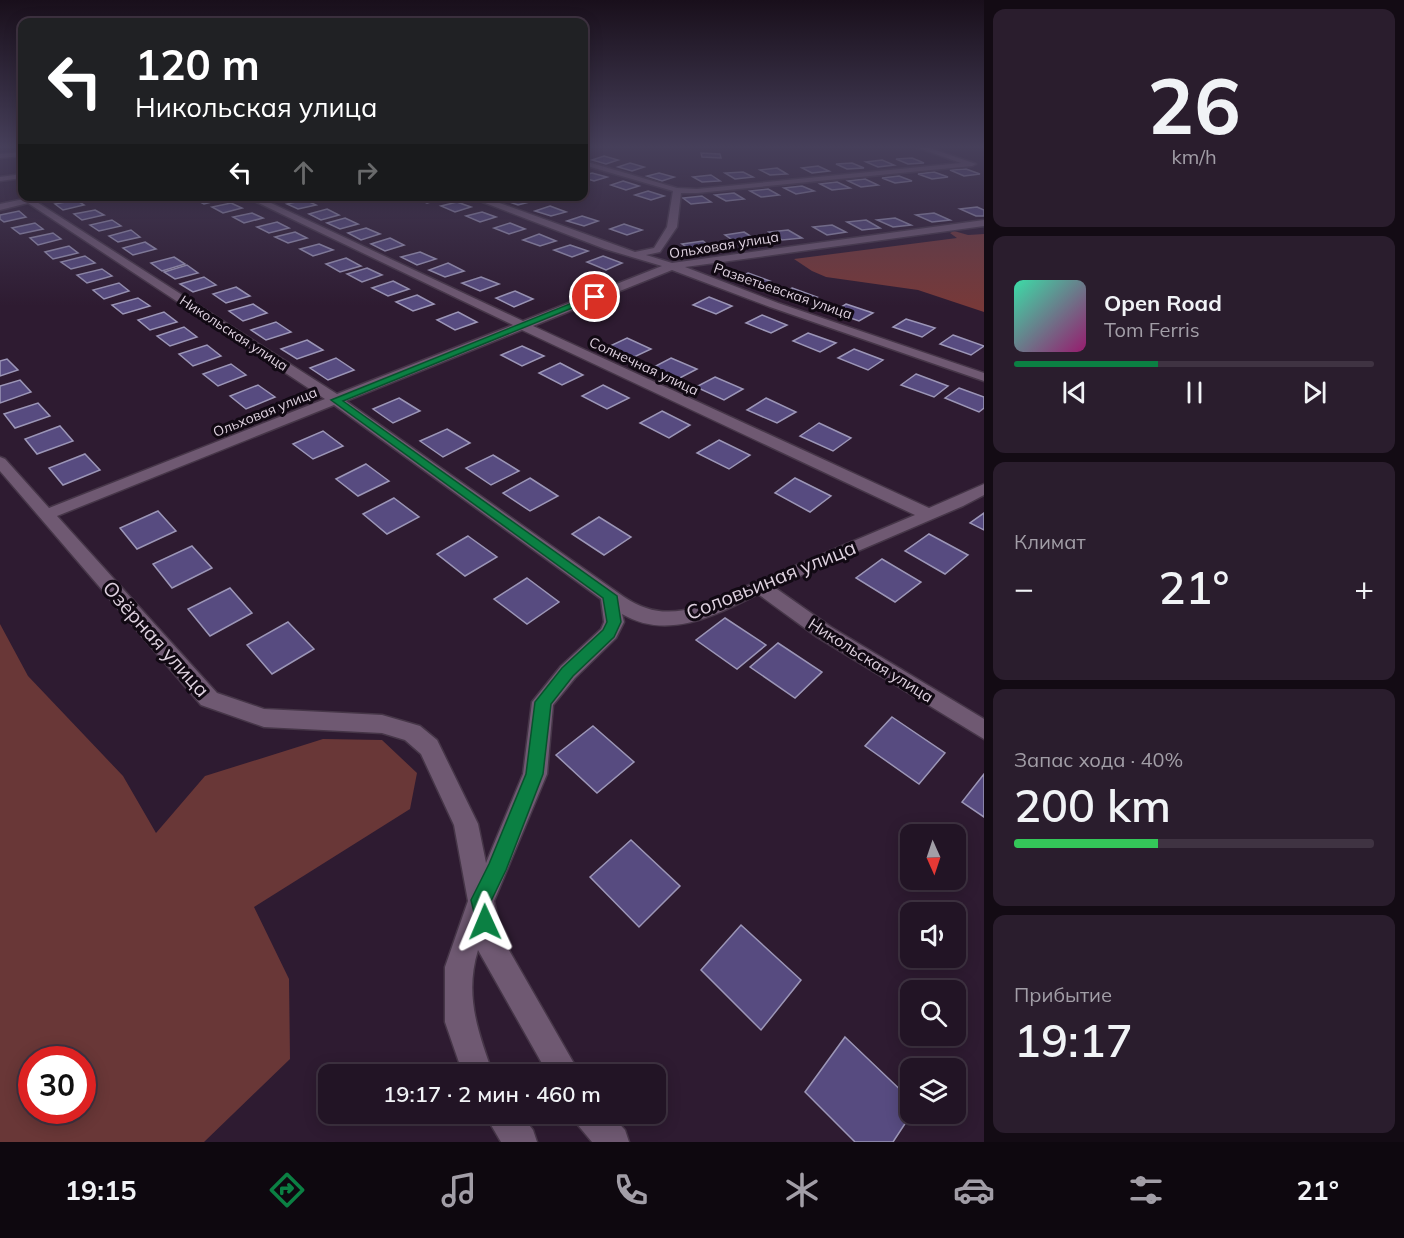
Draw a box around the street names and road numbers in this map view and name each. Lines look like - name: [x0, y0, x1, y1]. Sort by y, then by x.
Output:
- street label: Ольховая улица: [668, 227, 780, 263]
- street label: Разветьевская улица: [711, 259, 855, 323]
- street label: Никольская улица: [176, 291, 292, 375]
- street label: Солнечная улица: [586, 333, 702, 399]
- street label: Ольховая улица: [210, 383, 320, 441]
- street label: Соловьиная улица: [682, 534, 859, 625]
- street label: Озёрная улица: [98, 575, 215, 702]
- street label: Никольская улица: [805, 613, 937, 707]

